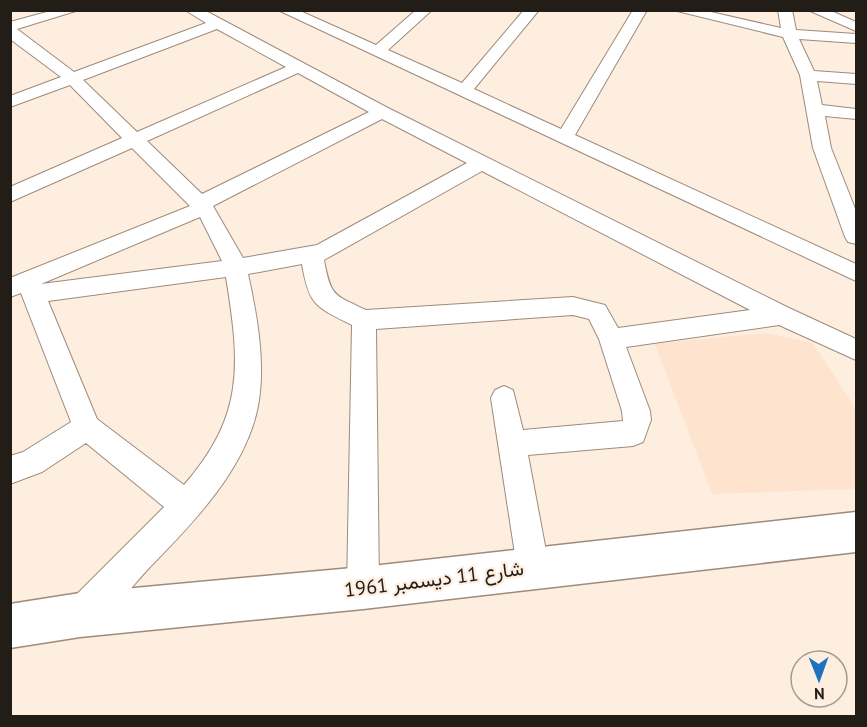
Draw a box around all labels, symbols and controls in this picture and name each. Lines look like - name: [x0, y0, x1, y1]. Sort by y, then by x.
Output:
- street label: شارع 11 ديسمبر 1961: [343, 555, 525, 604]
- north arrow: [789, 649, 849, 709]
- text: N: [814, 684, 825, 704]

